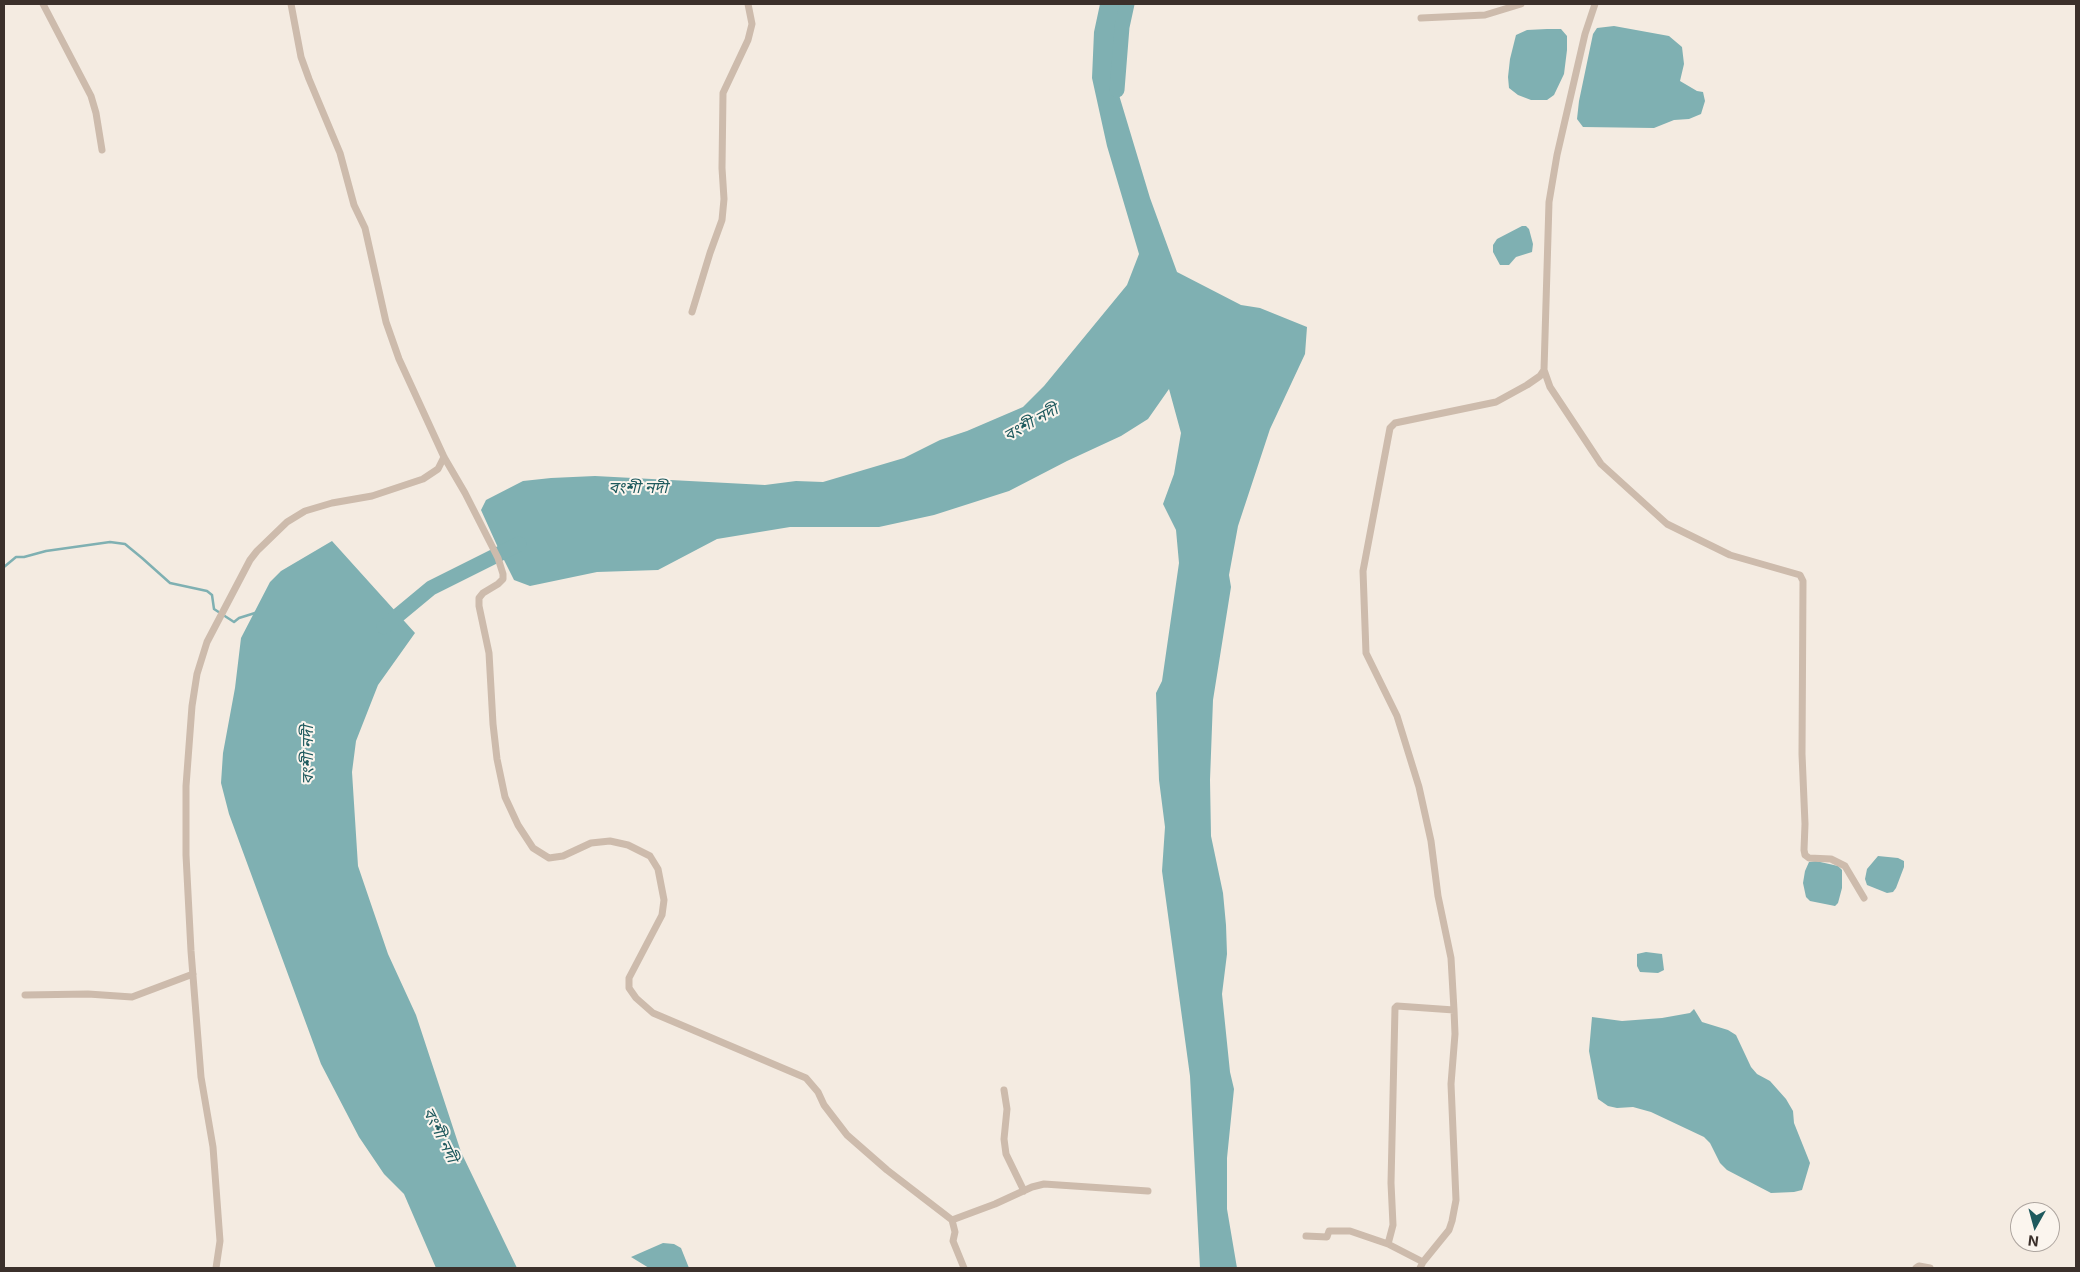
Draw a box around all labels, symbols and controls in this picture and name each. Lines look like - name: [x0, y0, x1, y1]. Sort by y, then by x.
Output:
- water label: বংশী নদী: [1001, 400, 1061, 446]
- water label: বংশী নদী: [609, 478, 667, 498]
- water label: বংশী নদী: [298, 726, 318, 784]
- water label: বংশী নদী: [418, 1104, 462, 1166]
- north arrow: [2010, 1202, 2060, 1252]
- text: N: [2027, 1232, 2040, 1250]

